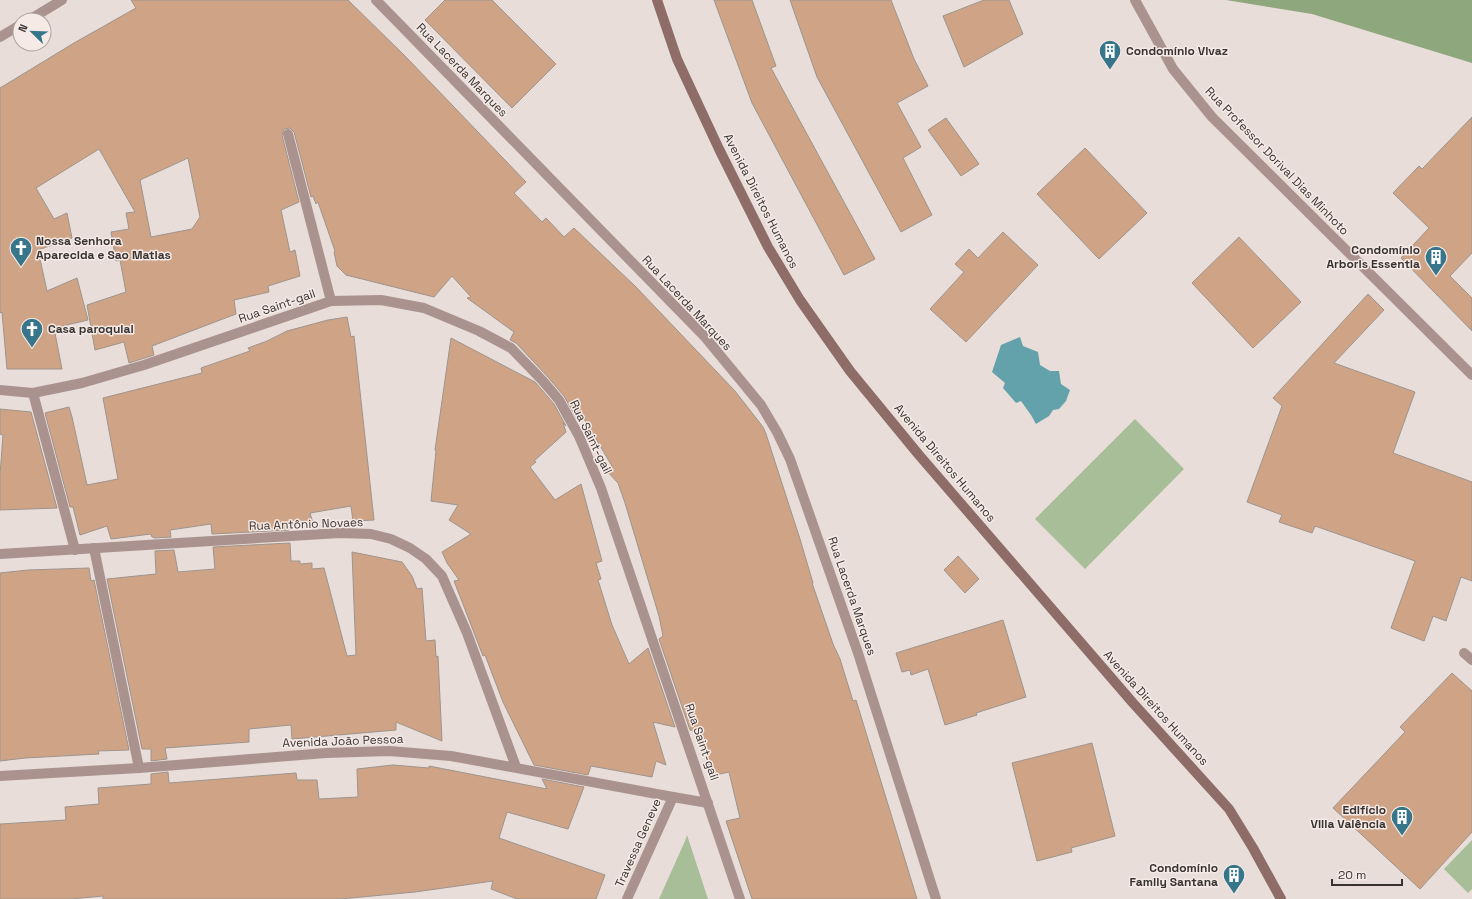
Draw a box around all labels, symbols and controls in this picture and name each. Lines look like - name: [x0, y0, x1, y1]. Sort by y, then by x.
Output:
- north arrow: [12, 12, 52, 52]
- street label: Rua Lacerda Marques: [413, 20, 511, 120]
- text: N: [15, 22, 31, 34]
- building icon: Condomínio Vivaz: [1097, 38, 1123, 71]
- place label: Condomínio Vivaz: [1126, 43, 1228, 59]
- street label: Rua Professor Dorival Dias Minhoto: [1202, 83, 1352, 239]
- street label: Avenida Direitos Humanos: [720, 131, 802, 271]
- place label: Nossa Senhora Aparecida e Sao Matias: [36, 233, 171, 263]
- church icon: Nossa Senhora Aparecida e Sao Matias: [8, 235, 34, 268]
- place label: Condomínio Arboris Essentia: [1326, 242, 1420, 272]
- building icon: Condomínio Arboris Essentia: [1423, 244, 1449, 277]
- street label: Rua Lacerda Marques: [639, 252, 735, 354]
- street label: Rua Saint-gail: [236, 285, 318, 327]
- church icon: Casa paroquial: [19, 316, 45, 349]
- place label: Casa paroquial: [48, 321, 134, 337]
- street label: Rua Saint-gail: [566, 397, 616, 477]
- street label: Avenida Direitos Humanos: [891, 401, 999, 525]
- street label: Rua Antônio Novaes: [248, 514, 364, 534]
- street label: Rua Lacerda Marques: [824, 534, 880, 658]
- street label: Avenida Direitos Humanos: [1100, 647, 1212, 769]
- street label: Rua Saint-gail: [681, 701, 723, 783]
- street label: Avenida João Pessoa: [282, 731, 404, 751]
- street label: Travessa Geneve: [611, 796, 665, 890]
- place label: Edifício Villa Valência: [1311, 802, 1386, 832]
- building icon: Edifício Villa Valência: [1389, 804, 1415, 837]
- place label: Condomínio Family Santana: [1130, 860, 1218, 890]
- scale bar: [1332, 861, 1402, 887]
- building icon: Condomínio Family Santana: [1221, 862, 1247, 895]
- text: 20 m: [1338, 867, 1366, 883]

